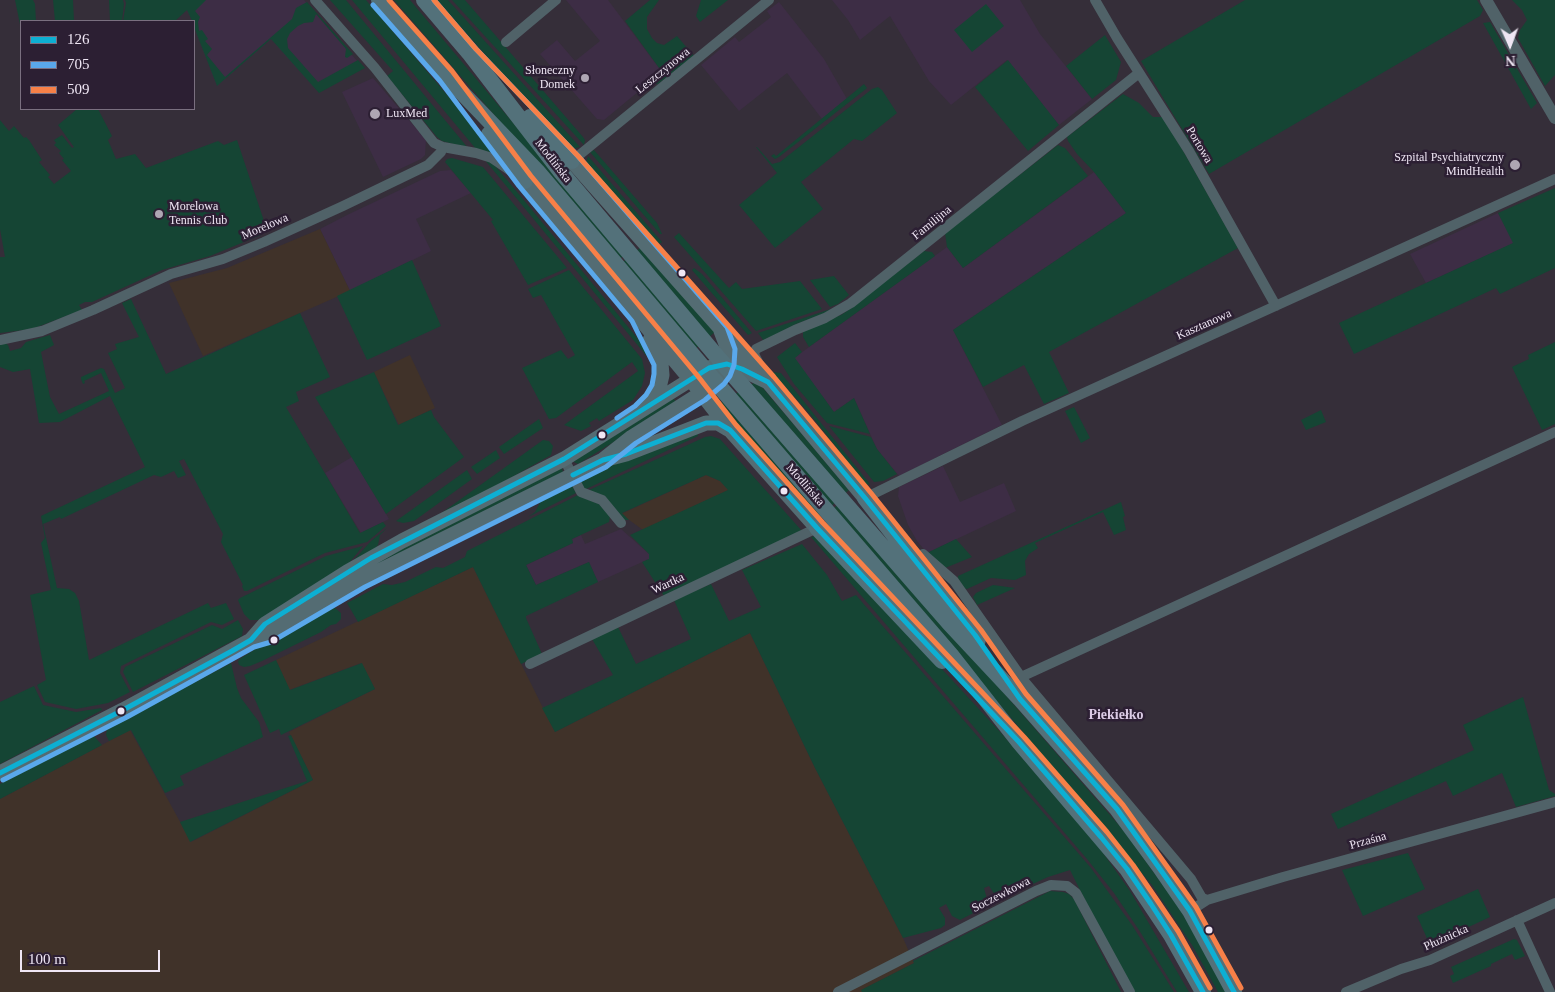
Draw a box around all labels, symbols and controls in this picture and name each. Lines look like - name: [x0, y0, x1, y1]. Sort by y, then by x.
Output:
- legend: [20, 20, 195, 110]
- north arrow: [1485, 20, 1535, 70]
- text: 126: [67, 31, 90, 47]
- street label: Leszczynowa: [633, 45, 693, 97]
- text: N: [1505, 53, 1516, 68]
- text: 705: [67, 56, 90, 72]
- place label: Słoneczny Domek: [525, 64, 575, 92]
- marker: Słoneczny Domek: [579, 72, 591, 84]
- text: 509: [67, 81, 90, 97]
- marker: LuxMed: [368, 107, 382, 121]
- place label: LuxMed: [386, 107, 427, 121]
- street label: Portowa: [1183, 124, 1215, 166]
- street label: Modlińska: [532, 136, 574, 186]
- place label: Szpital Psychiatryczny MindHealth: [1394, 151, 1504, 179]
- marker: Szpital Psychiatryczny MindHealth: [1508, 158, 1522, 172]
- place label: Morelowa Tennis Club: [169, 200, 227, 228]
- street label: Familijna: [910, 203, 954, 243]
- marker: Morelowa Tennis Club: [153, 208, 165, 220]
- street label: Morelowa: [239, 211, 291, 243]
- unlabelled marker: [677, 268, 687, 278]
- street label: Kasztanowa: [1174, 306, 1234, 344]
- unlabelled marker: [597, 430, 607, 440]
- street label: Modlińska: [783, 461, 827, 509]
- unlabelled marker: [779, 486, 789, 496]
- street label: Wartka: [649, 570, 687, 598]
- unlabelled marker: [269, 635, 279, 645]
- unlabelled marker: [116, 706, 126, 716]
- district label: Piekiełko: [1088, 707, 1144, 723]
- street label: Przaśna: [1348, 829, 1388, 853]
- street label: Soczewkowa: [970, 874, 1032, 916]
- street label: Płużnicka: [1421, 922, 1471, 954]
- unlabelled marker: [1204, 925, 1214, 935]
- scale bar: [22, 940, 162, 972]
- text: 100 m: [28, 951, 66, 967]

